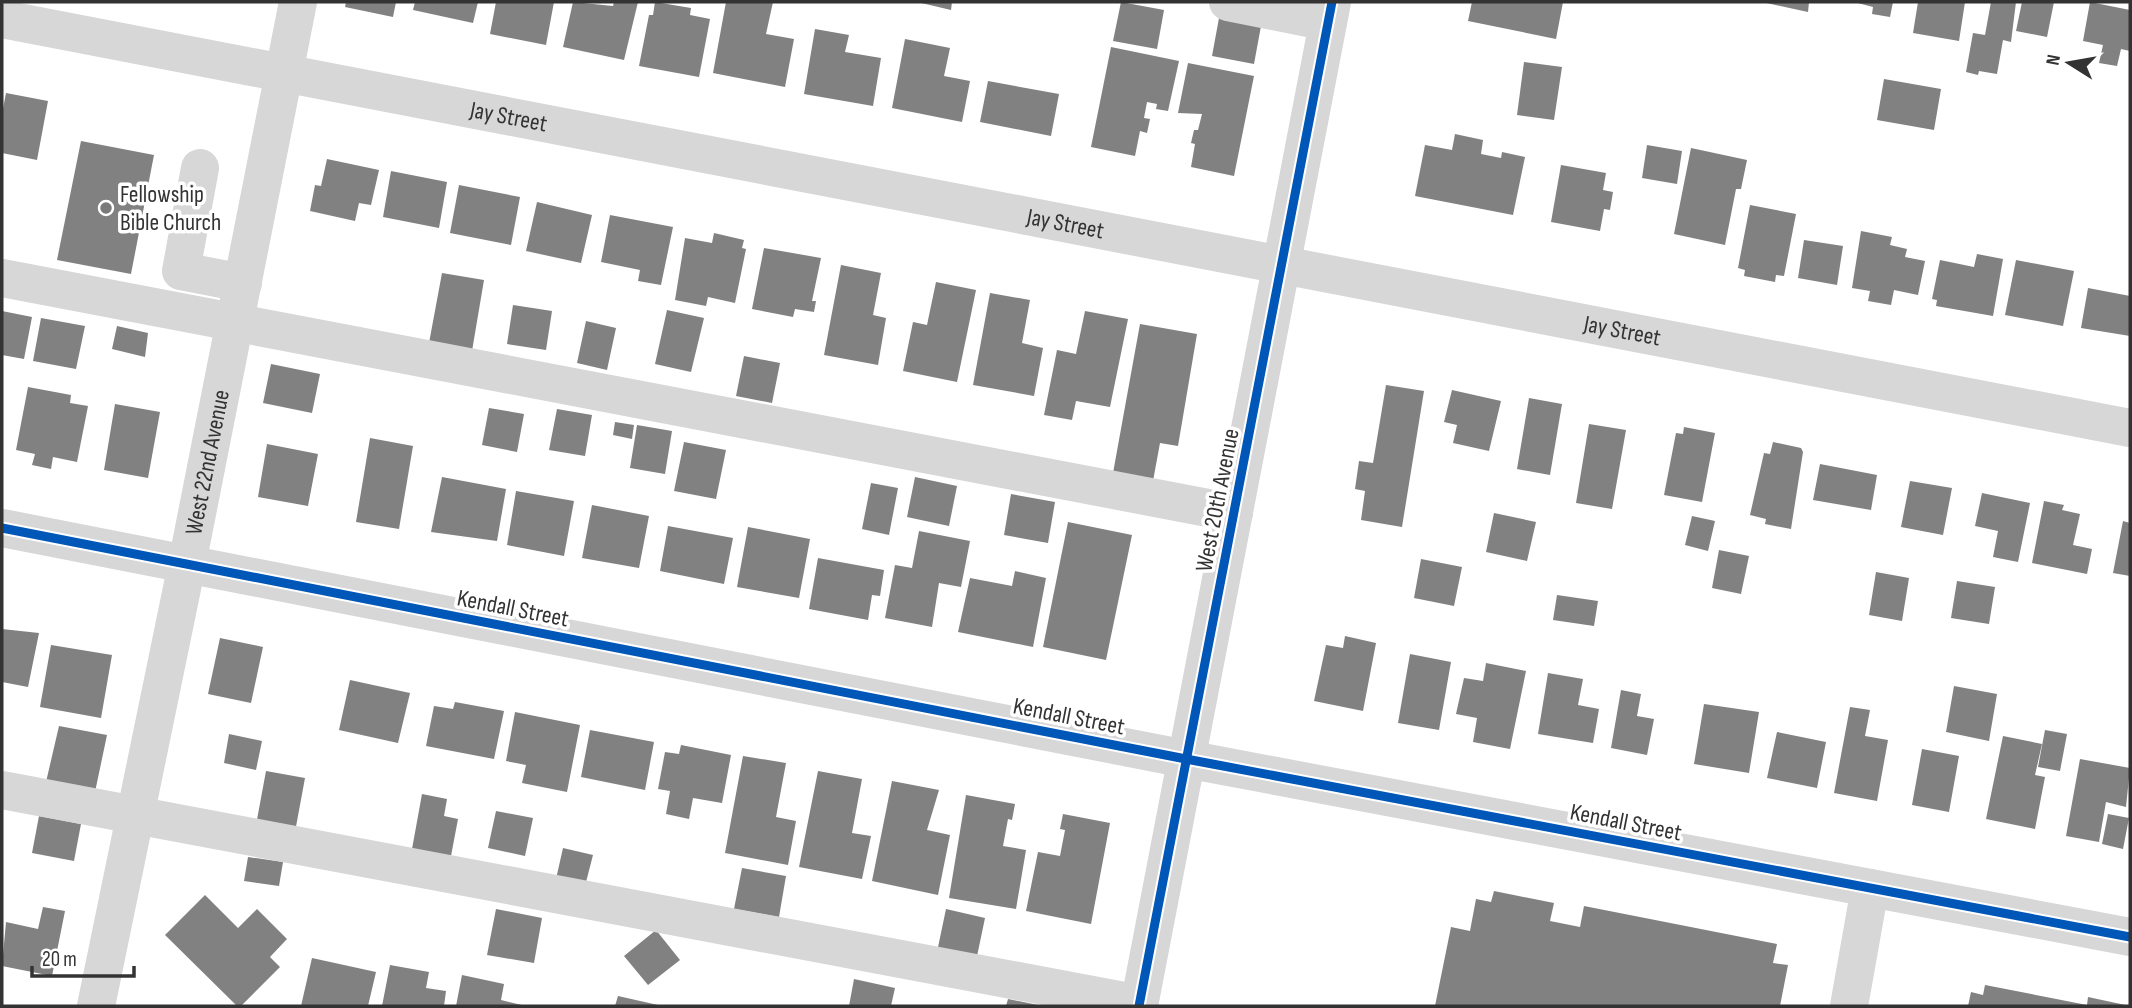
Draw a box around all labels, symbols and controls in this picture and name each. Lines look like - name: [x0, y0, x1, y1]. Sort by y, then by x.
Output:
- north arrow: [2034, 28, 2104, 98]
- text: N: [2042, 53, 2066, 67]
- street label: Jay Street: [467, 95, 550, 138]
- place label: Fellowship Bible Church: [120, 180, 221, 237]
- marker: Fellowship Bible Church: [98, 200, 114, 216]
- street label: Jay Street: [1024, 202, 1106, 245]
- street label: Jay Street: [1580, 309, 1663, 352]
- street label: West 22nd Avenue: [179, 387, 236, 537]
- street label: West 20th Avenue: [1189, 426, 1246, 574]
- street label: Kendall Street: [455, 583, 571, 634]
- street label: Kendall Street: [1011, 691, 1127, 742]
- street label: Kendall Street: [1568, 797, 1684, 848]
- scale bar: [32, 934, 133, 978]
- text: 20 m: [42, 947, 77, 972]

